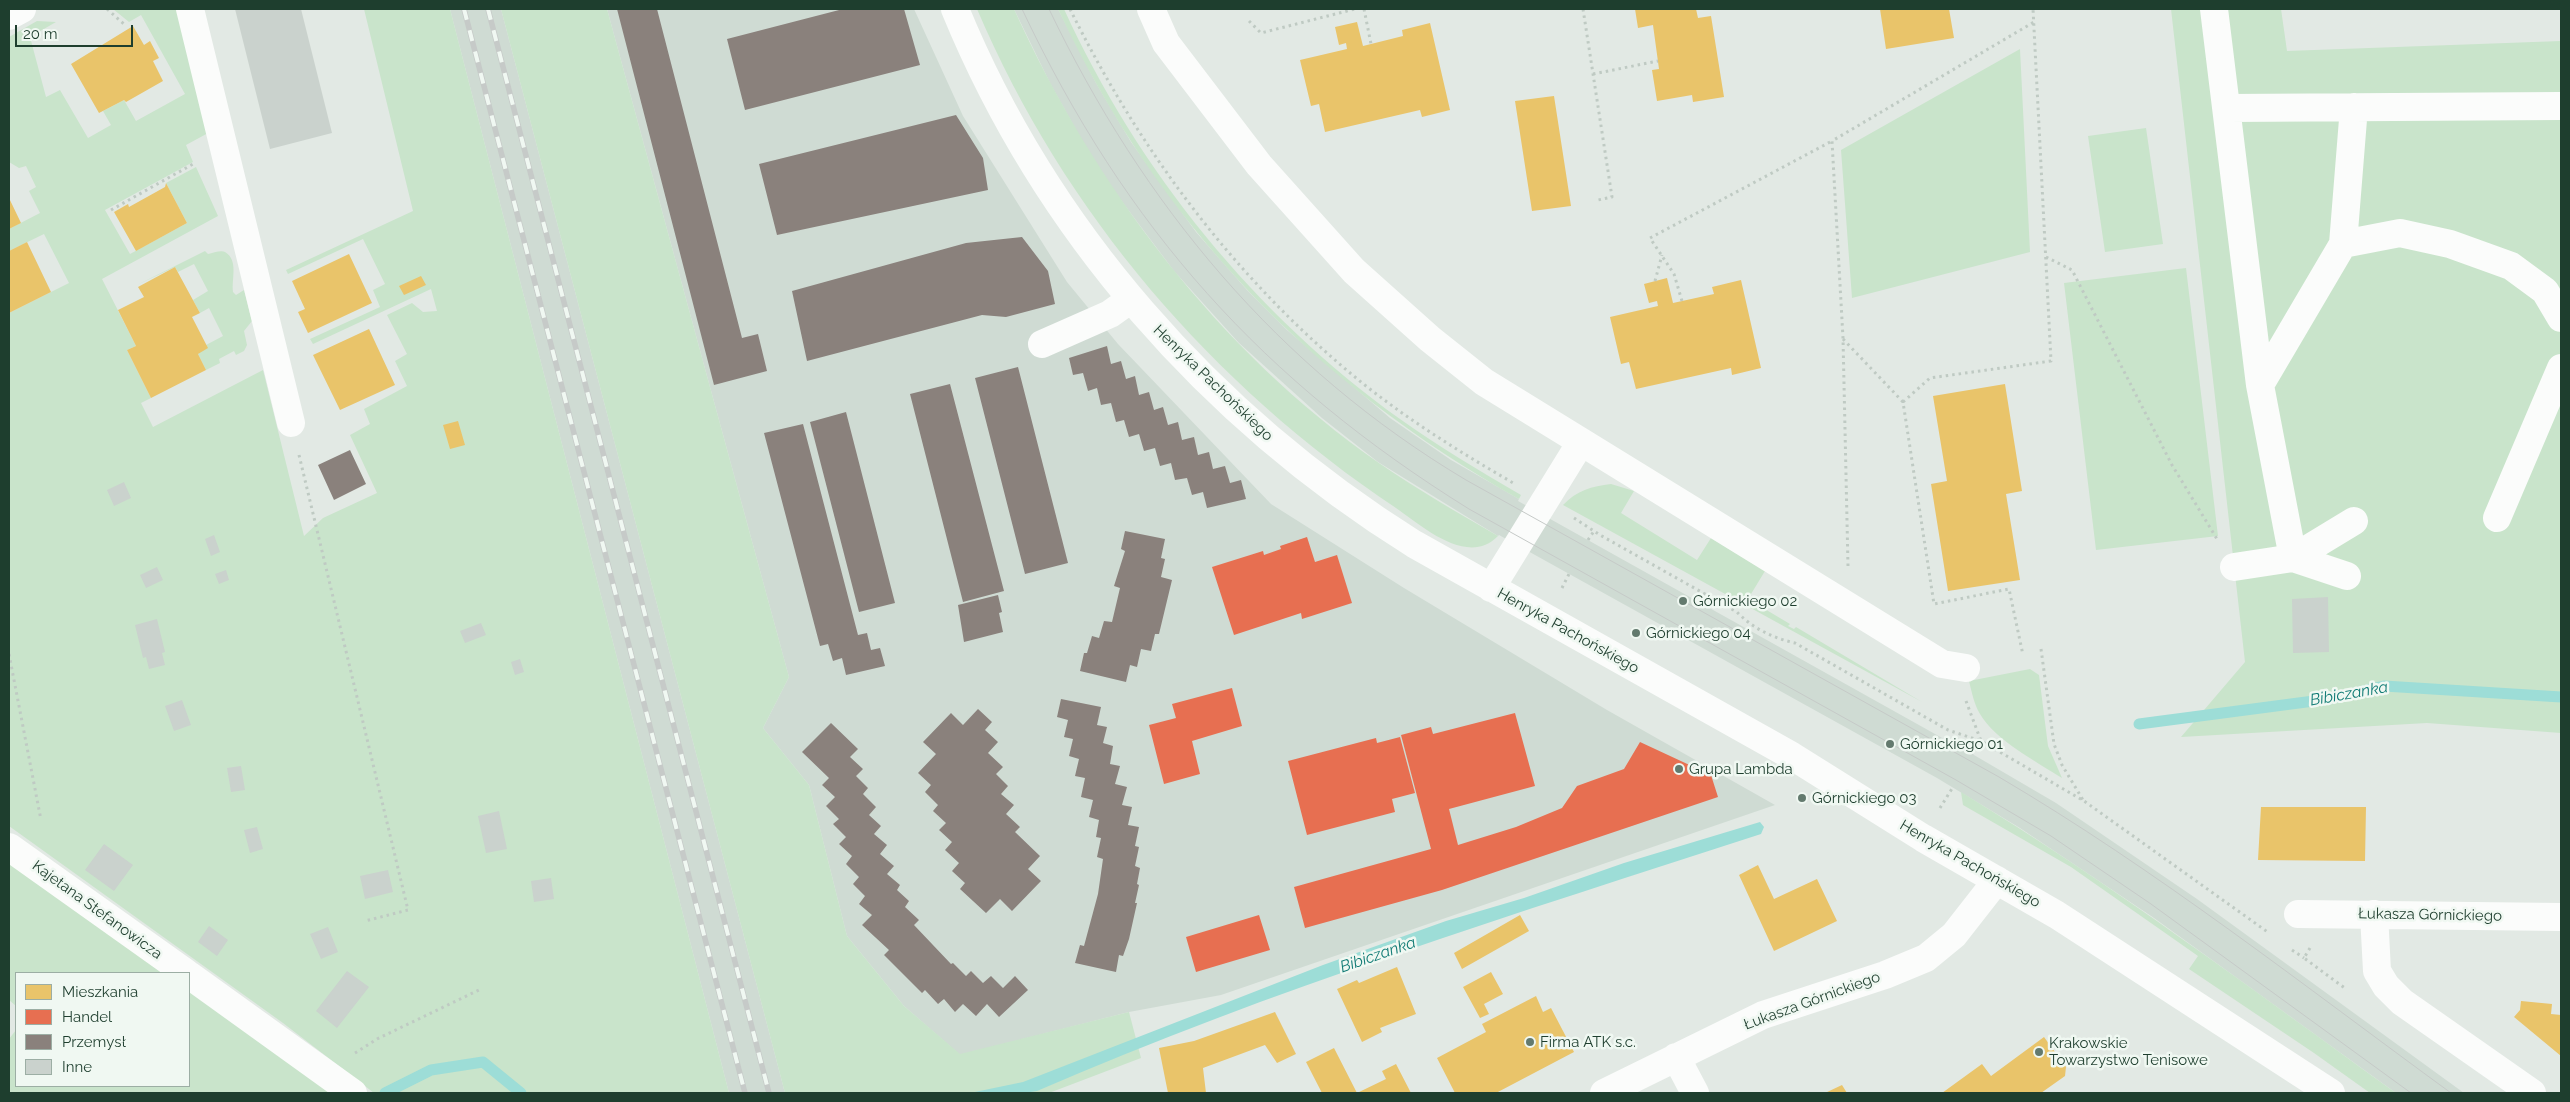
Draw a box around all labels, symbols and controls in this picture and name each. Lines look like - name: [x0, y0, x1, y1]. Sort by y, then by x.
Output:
- scale bar: [18, 15, 135, 47]
- text: 20 m: [23, 25, 58, 43]
- street label: Henryka Pachońskiego: [1149, 321, 1277, 445]
- street label: Henryka Pachońskiego: [1494, 585, 1642, 677]
- place label: Górnickiego 02: [1693, 592, 1797, 610]
- marker: Górnickiego 02: [1677, 595, 1689, 607]
- place label: Górnickiego 04: [1646, 624, 1751, 642]
- marker: Górnickiego 04: [1630, 627, 1642, 639]
- water label: Bibiczanka: [2309, 678, 2389, 710]
- place label: Górnickiego 01: [1900, 735, 2003, 753]
- marker: Górnickiego 01: [1884, 738, 1896, 750]
- place label: Grupa Lambda: [1689, 760, 1793, 778]
- marker: Grupa Lambda: [1673, 763, 1685, 775]
- place label: Górnickiego 03: [1812, 789, 1916, 807]
- marker: Górnickiego 03: [1796, 792, 1808, 804]
- street label: Henryka Pachońskiego: [1897, 816, 2043, 912]
- street label: Kajetana Stefanowicza: [29, 857, 165, 963]
- street label: Łukasza Górnickiego: [2358, 905, 2502, 925]
- water label: Bibiczanka: [1338, 933, 1418, 977]
- street label: Łukasza Górnickiego: [1741, 968, 1883, 1034]
- legend: [15, 972, 190, 1087]
- text: Mieszkania: [62, 983, 138, 1001]
- text: Handel: [62, 1008, 112, 1026]
- text: Przemysł: [62, 1033, 126, 1051]
- place label: Firma ATK s.c.: [1540, 1033, 1636, 1051]
- place label: Krakowskie Towarzystwo Tenisowe: [2049, 1034, 2208, 1069]
- marker: Firma ATK s.c.: [1524, 1036, 1536, 1048]
- marker: Krakowskie Towarzystwo Tenisowe: [2033, 1046, 2045, 1058]
- text: Inne: [62, 1058, 92, 1076]

